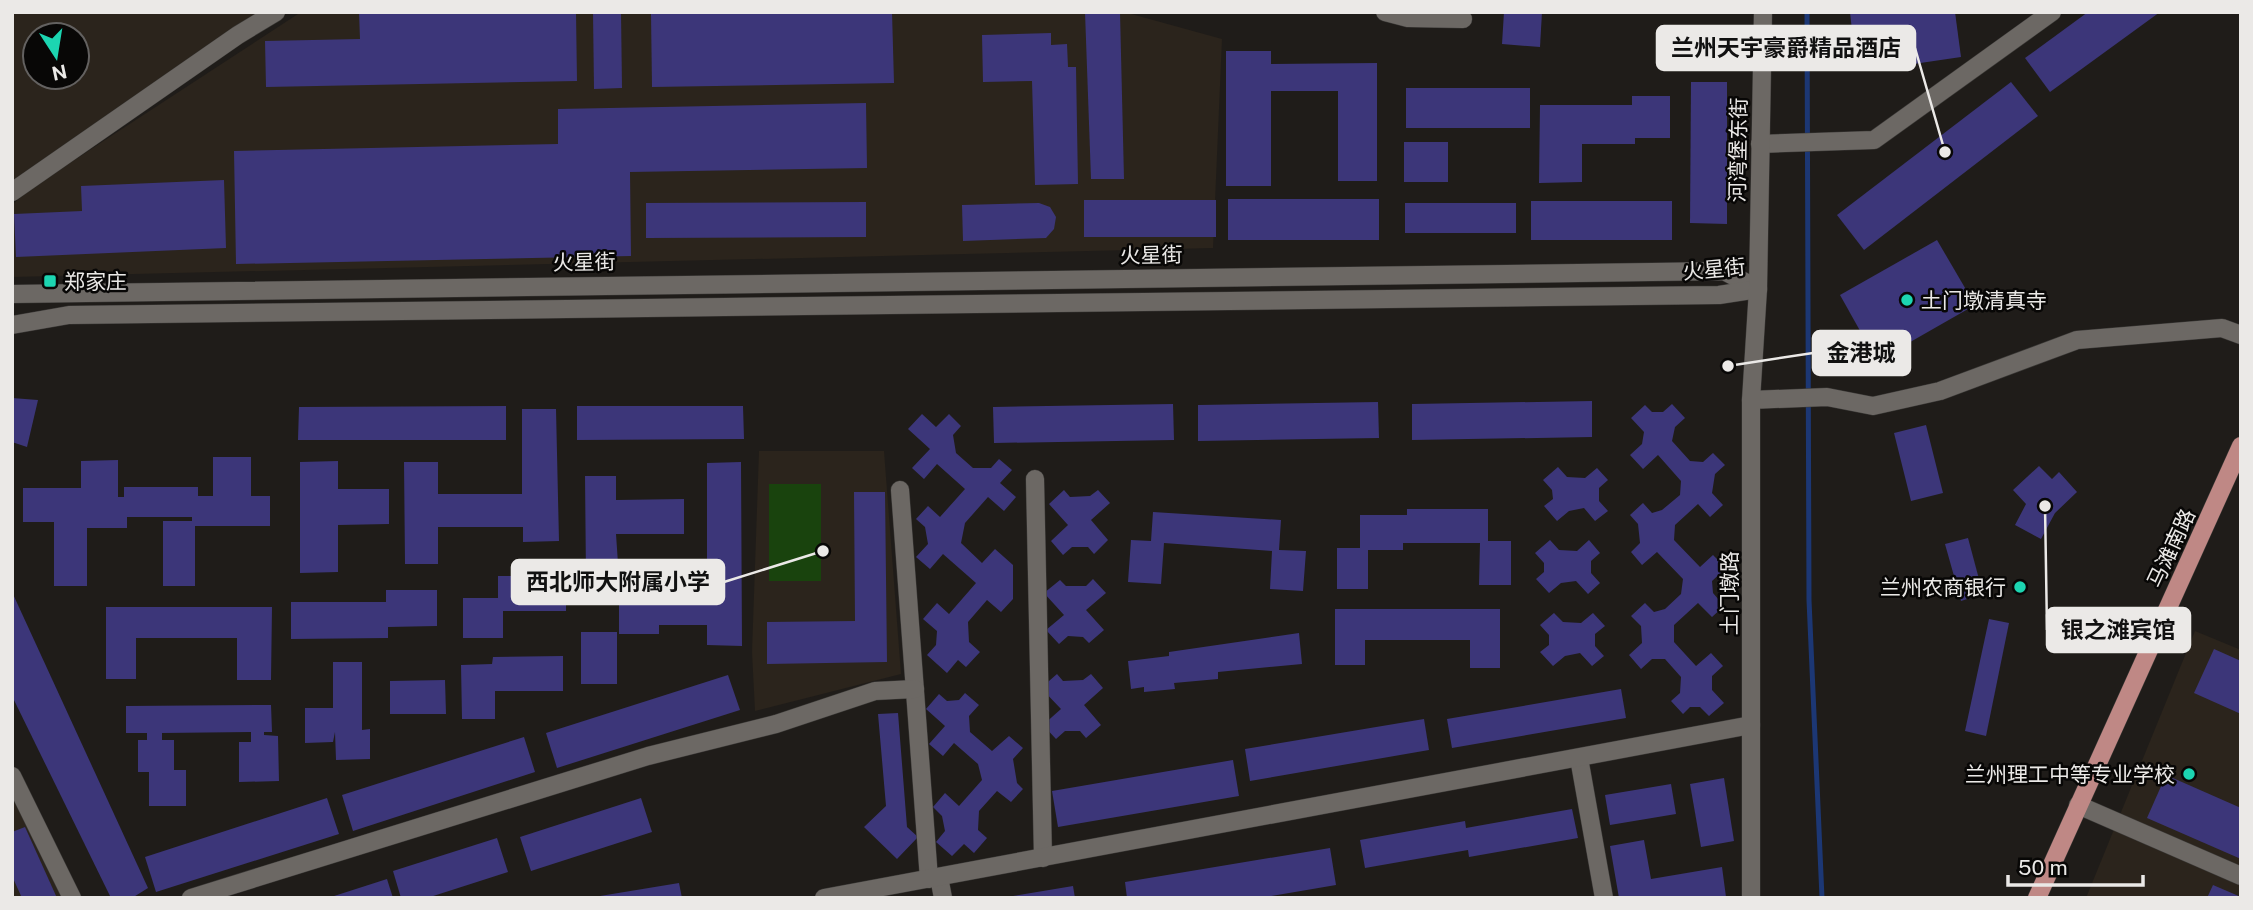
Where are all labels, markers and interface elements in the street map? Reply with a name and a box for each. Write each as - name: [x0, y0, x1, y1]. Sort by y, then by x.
- north arrow: [21, 21, 91, 91]
- callout: 兰州天宇豪爵精品酒店: [1657, 26, 1915, 70]
- text: 兰州天宇豪爵精品酒店: [1671, 34, 1901, 61]
- text: N: [50, 60, 69, 85]
- street label: 河湾堡东街: [1725, 97, 1751, 203]
- street label: 火星街: [1119, 242, 1183, 268]
- street label: 火星街: [552, 249, 616, 275]
- street label: 火星街: [1682, 254, 1746, 284]
- place label: 郑家庄: [64, 269, 127, 294]
- marker: 郑家庄: [42, 273, 58, 289]
- place label: 土门墩清真寺: [1921, 288, 2047, 313]
- marker: 土门墩清真寺: [1899, 292, 1915, 308]
- callout: 金港城: [1813, 331, 1910, 375]
- text: 金港城: [1827, 339, 1896, 366]
- street label: 马滩南路: [2142, 505, 2200, 591]
- street label: 土门墩路: [1717, 551, 1742, 635]
- callout: 西北师大附属小学: [512, 560, 724, 604]
- text: 西北师大附属小学: [526, 568, 710, 595]
- place label: 兰州农商银行: [1880, 575, 2006, 600]
- marker: 兰州农商银行: [2012, 579, 2028, 595]
- callout: 银之滩宾馆: [2047, 608, 2190, 652]
- text: 银之滩宾馆: [2061, 616, 2176, 643]
- place label: 兰州理工中等专业学校: [1965, 762, 2175, 787]
- marker: 兰州理工中等专业学校: [2181, 766, 2197, 782]
- scale bar: [2008, 844, 2143, 888]
- text: 50 m: [2018, 855, 2068, 880]

